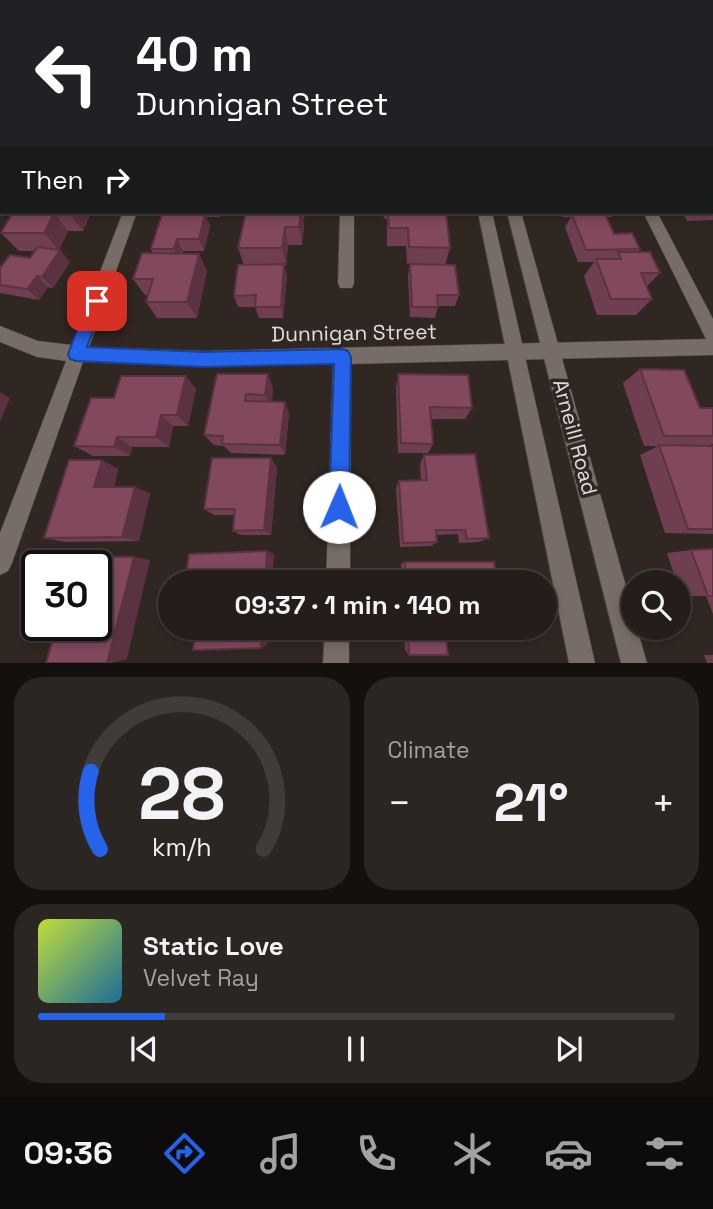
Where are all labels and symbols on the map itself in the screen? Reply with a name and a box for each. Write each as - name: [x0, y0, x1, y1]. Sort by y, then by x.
- pin: [67, 271, 127, 331]
- street label: Dunnigan Street: [271, 318, 437, 347]
- street label: Arneill Road: [547, 376, 604, 498]
- position arrow: [302, 470, 376, 544]
- speed limit sign: 30: [21, 550, 112, 641]

